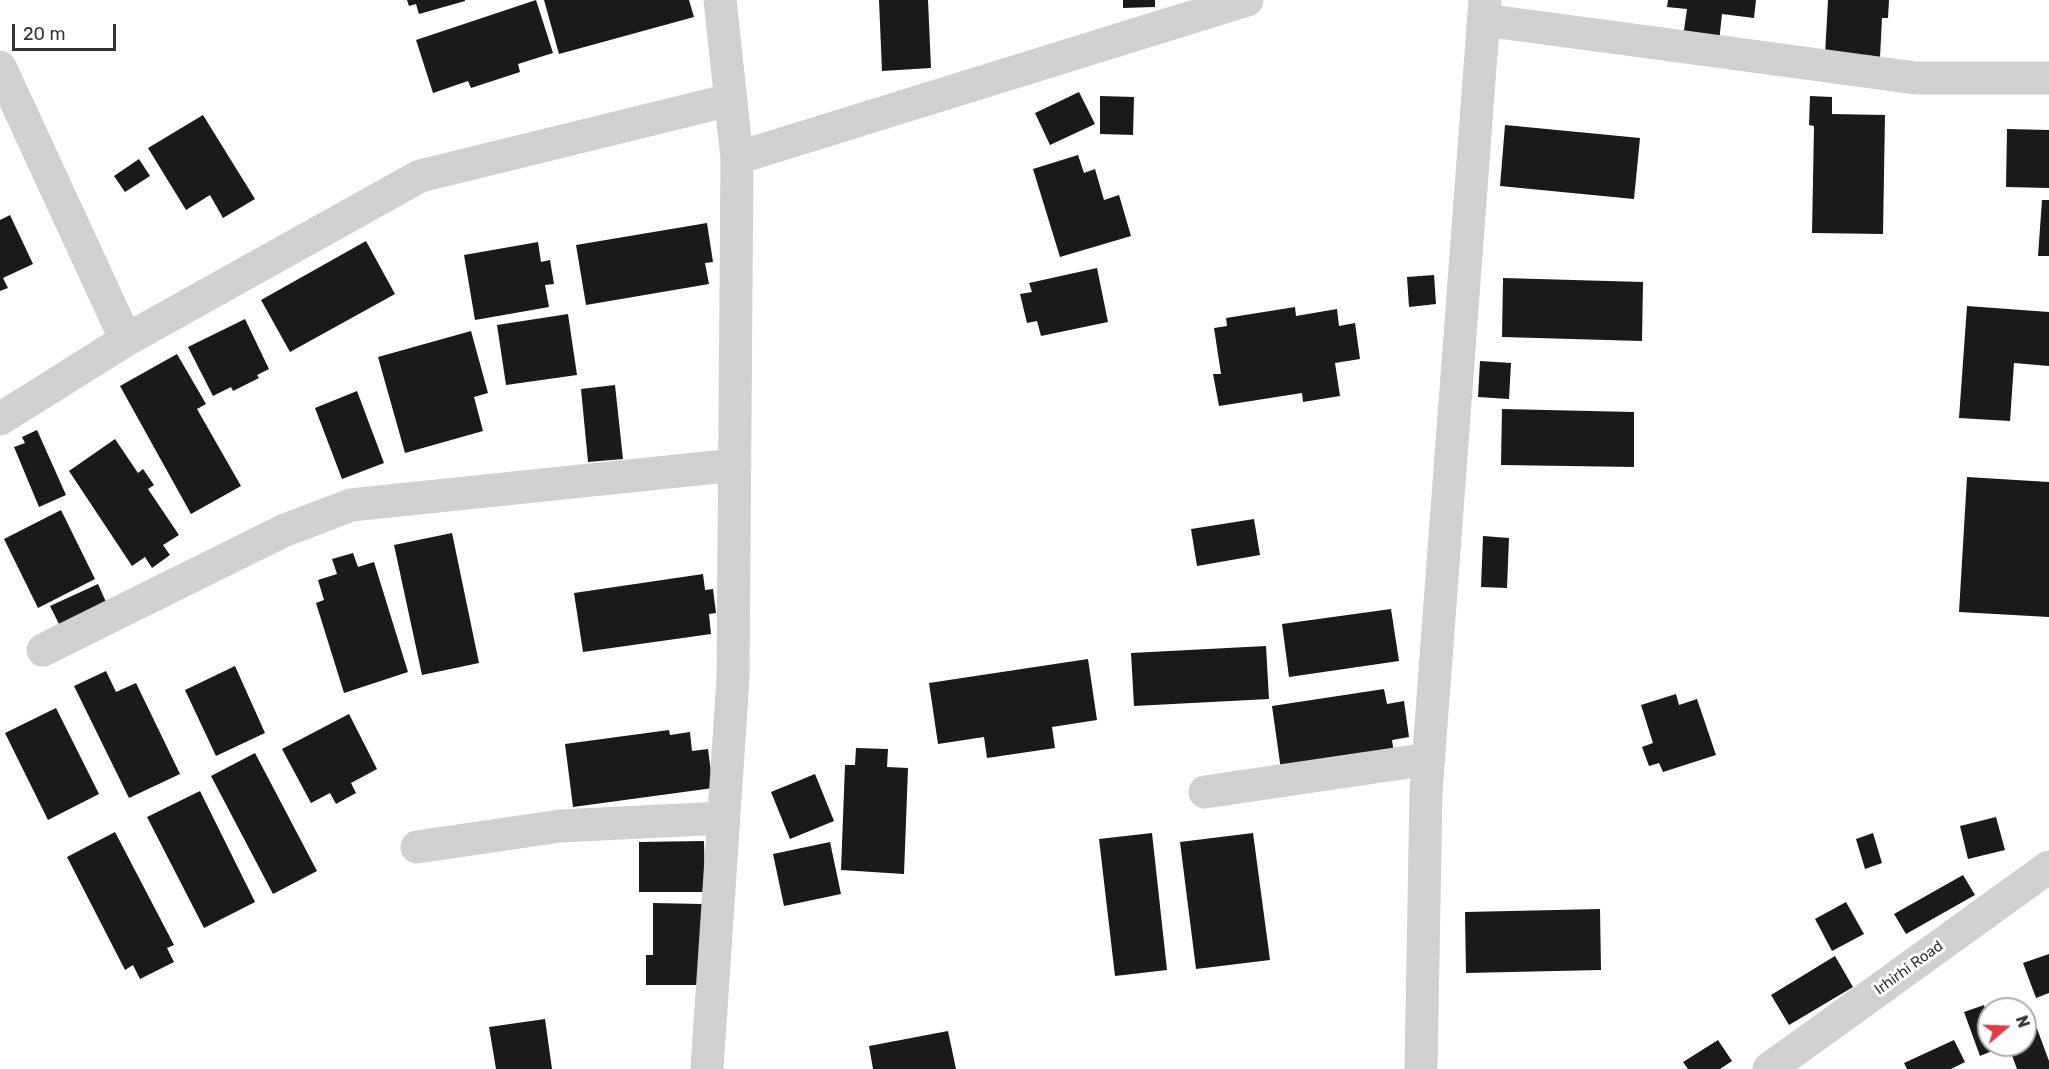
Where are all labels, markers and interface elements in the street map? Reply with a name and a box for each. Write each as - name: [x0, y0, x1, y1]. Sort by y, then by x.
- scale bar: [15, 12, 118, 50]
- text: 20 m: [23, 23, 65, 45]
- street label: Irhirhi Road: [1871, 937, 1947, 999]
- north arrow: [1977, 997, 2037, 1057]
- text: N: [2012, 1013, 2033, 1030]

